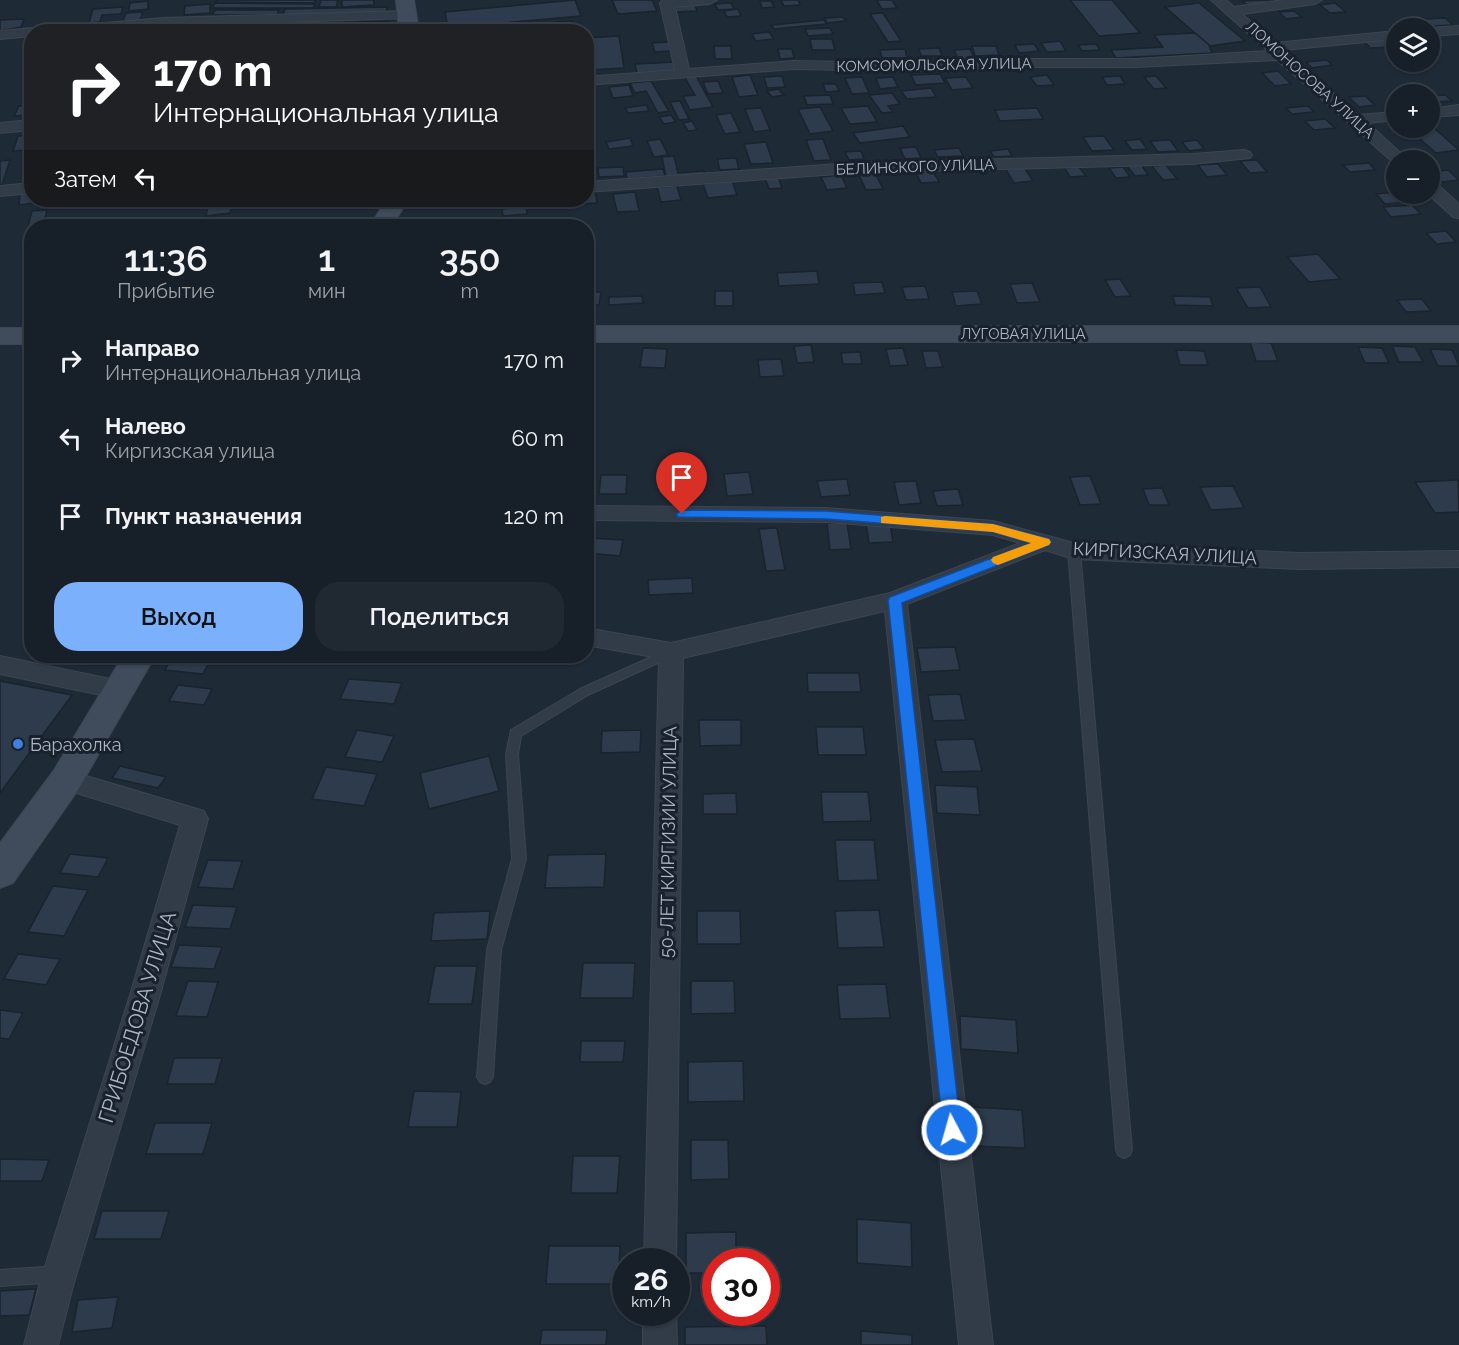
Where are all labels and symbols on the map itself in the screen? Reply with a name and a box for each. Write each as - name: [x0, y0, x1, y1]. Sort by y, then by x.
- street label: ЛОМОНОСОВА УЛИЦА: [1242, 18, 1378, 142]
- street label: КОМСОМОЛЬСКАЯ УЛИЦА: [836, 54, 1032, 76]
- street label: БЕЛИНСКОГО УЛИЦА: [836, 155, 994, 179]
- street label: ЛУГОВАЯ УЛИЦА: [960, 325, 1086, 343]
- pin: [656, 452, 707, 514]
- street label: КИРГИЗСКАЯ УЛИЦА: [1072, 538, 1258, 568]
- street label: 50-ЛЕТ КИРГИЗИИ УЛИЦА: [655, 726, 681, 958]
- place label: Барахолка: [30, 734, 122, 755]
- marker: Барахолка: [11, 737, 25, 751]
- street label: ГРИБОЕДОВА УЛИЦА: [93, 908, 181, 1126]
- position arrow: [920, 1098, 984, 1162]
- speed limit sign: 30: [702, 1248, 780, 1326]

